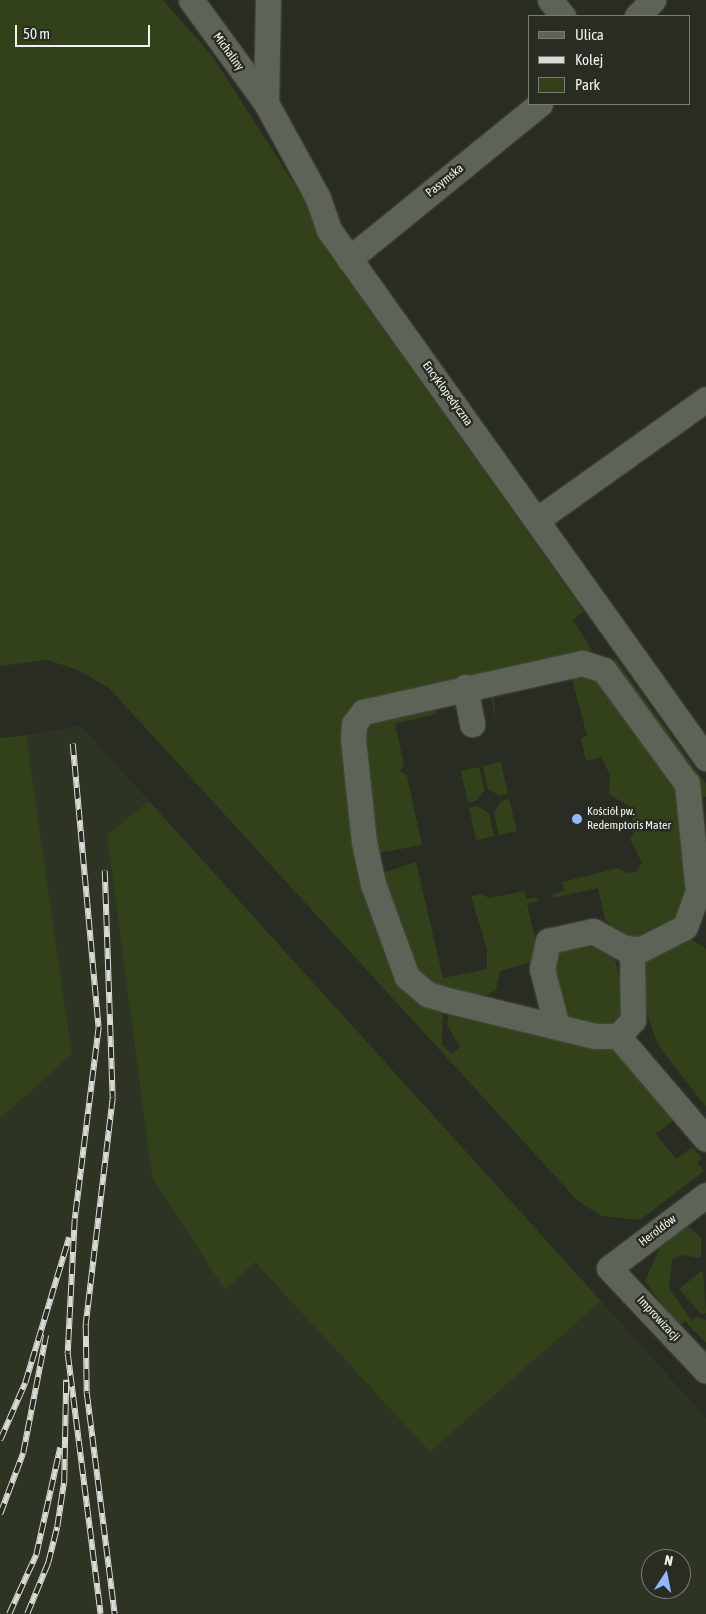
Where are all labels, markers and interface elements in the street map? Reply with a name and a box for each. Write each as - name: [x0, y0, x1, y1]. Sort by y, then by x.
- scale bar: [18, 15, 152, 47]
- legend: [528, 15, 691, 105]
- text: 50 m: [23, 25, 50, 42]
- text: Ulica: [575, 26, 604, 43]
- street label: Michaliny: [209, 30, 247, 74]
- text: Kolej: [575, 51, 603, 68]
- text: Park: [575, 76, 600, 93]
- street label: Pasymska: [423, 162, 467, 200]
- street label: Encyklopedyczna: [419, 359, 475, 429]
- place label: Kościół pw. Redemptoris Mater: [587, 805, 671, 833]
- marker: Kościół pw. Redemptoris Mater: [571, 813, 583, 825]
- street label: Heroldów: [636, 1212, 680, 1250]
- street label: Improwizacji: [634, 1294, 682, 1344]
- north arrow: [641, 1549, 691, 1599]
- text: N: [663, 1552, 674, 1569]

